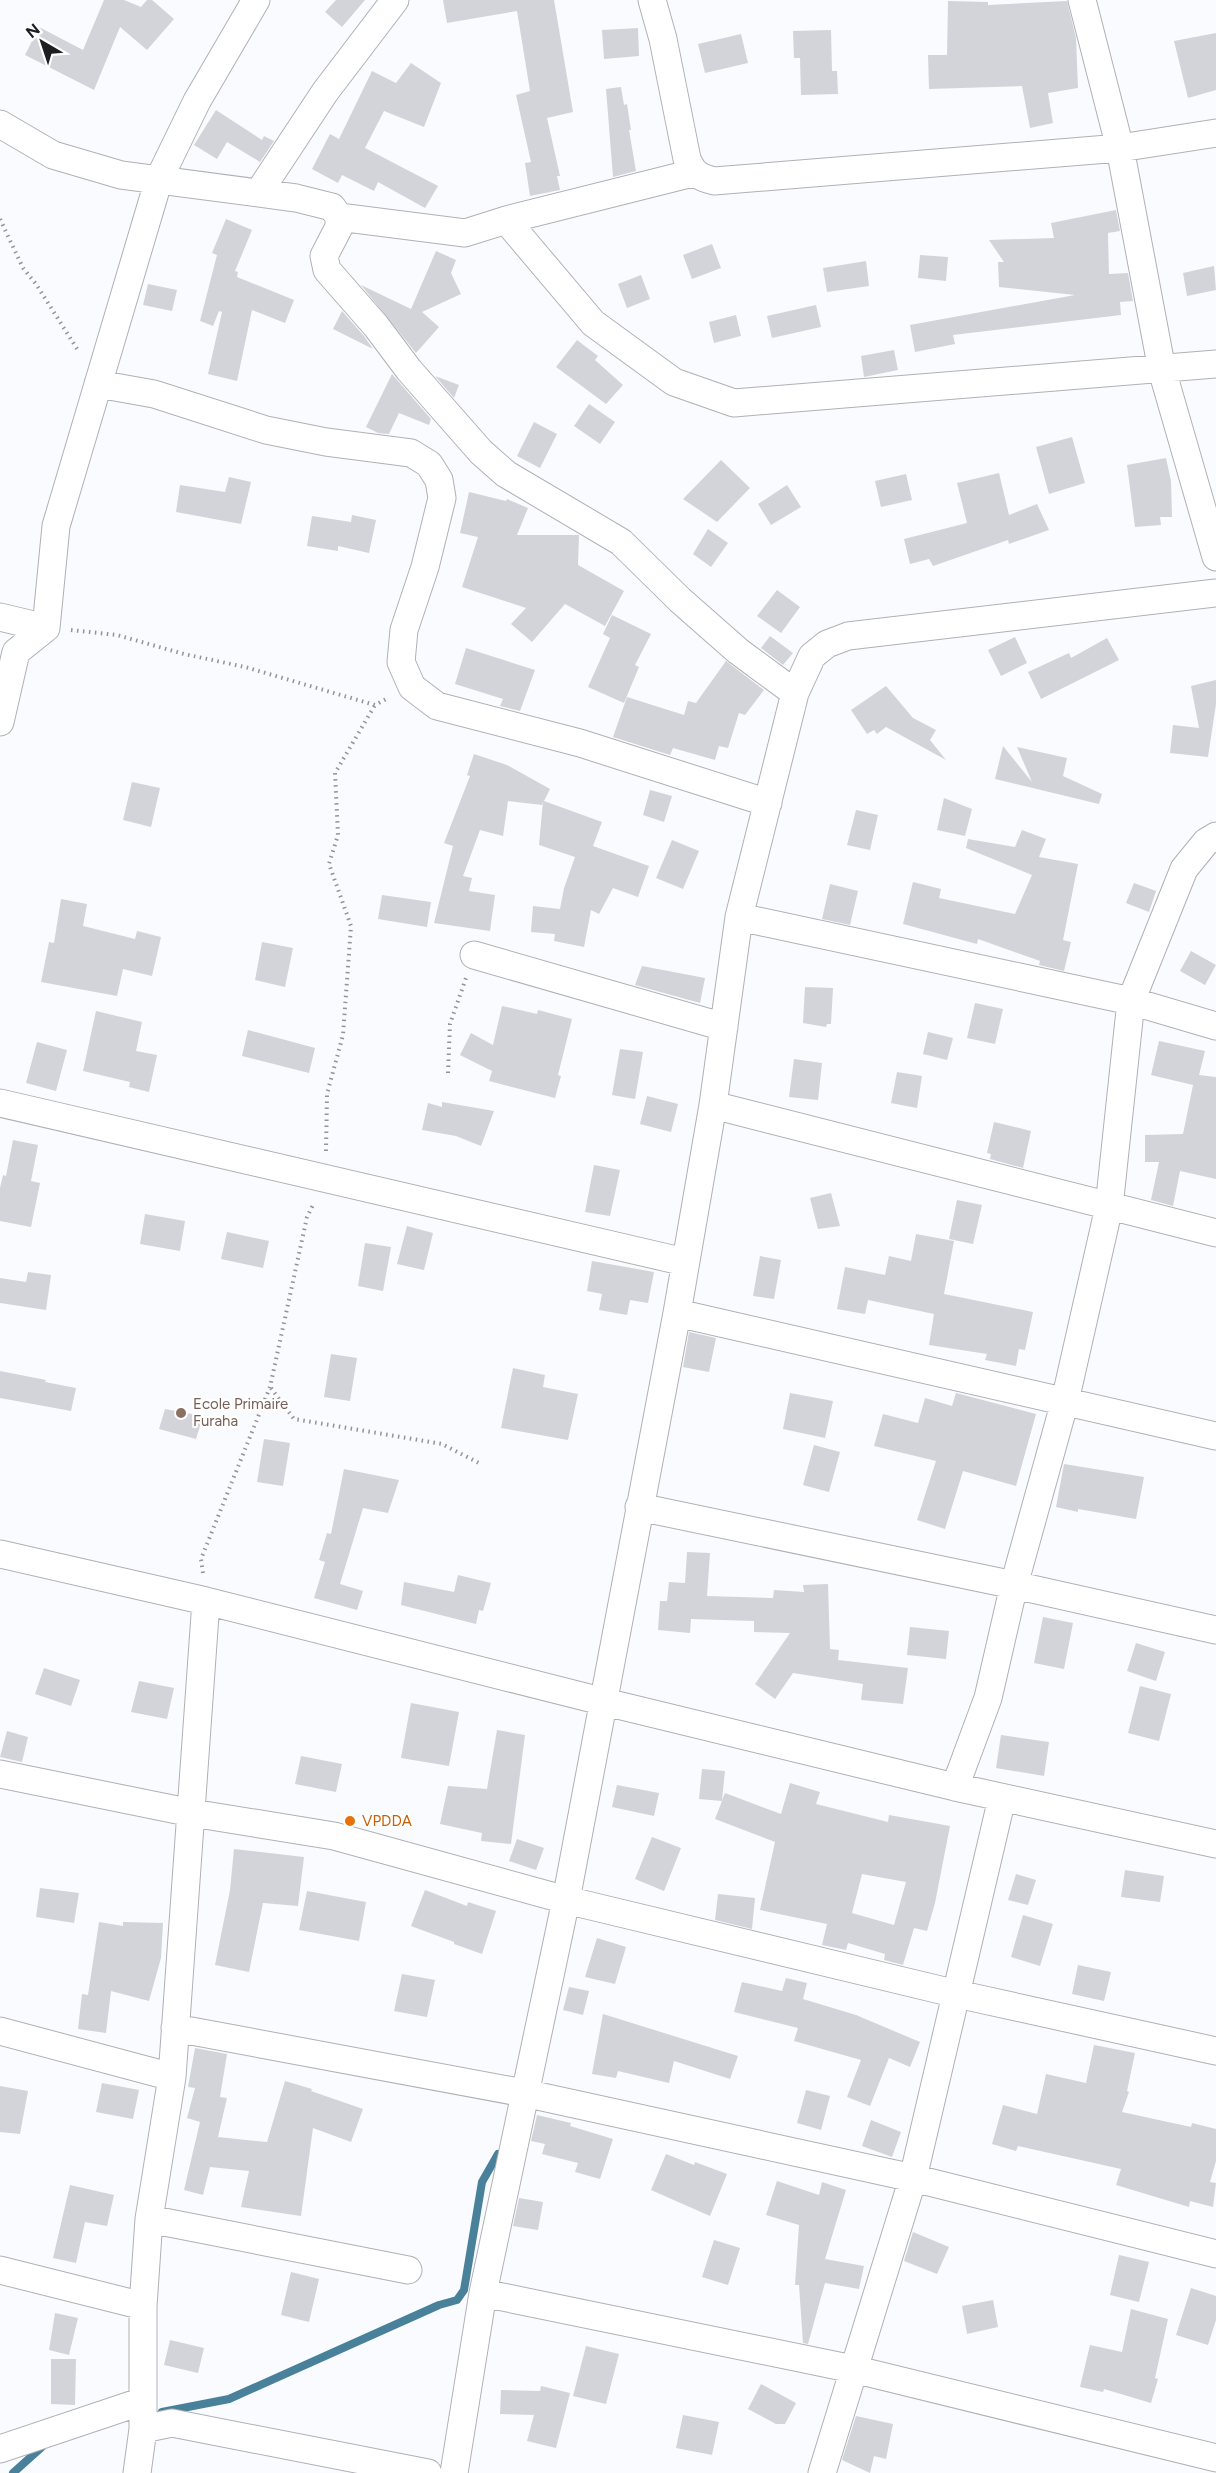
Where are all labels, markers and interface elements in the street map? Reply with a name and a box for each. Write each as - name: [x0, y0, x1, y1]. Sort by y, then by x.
- north arrow: [12, 12, 72, 72]
- text: N: [22, 19, 44, 42]
- place label: Ecole Primaire Furaha: [193, 1395, 288, 1430]
- marker: Ecole Primaire Furaha: [174, 1406, 188, 1420]
- place label: VPDDA: [362, 1812, 412, 1830]
- marker: VPDDA: [343, 1814, 357, 1828]

